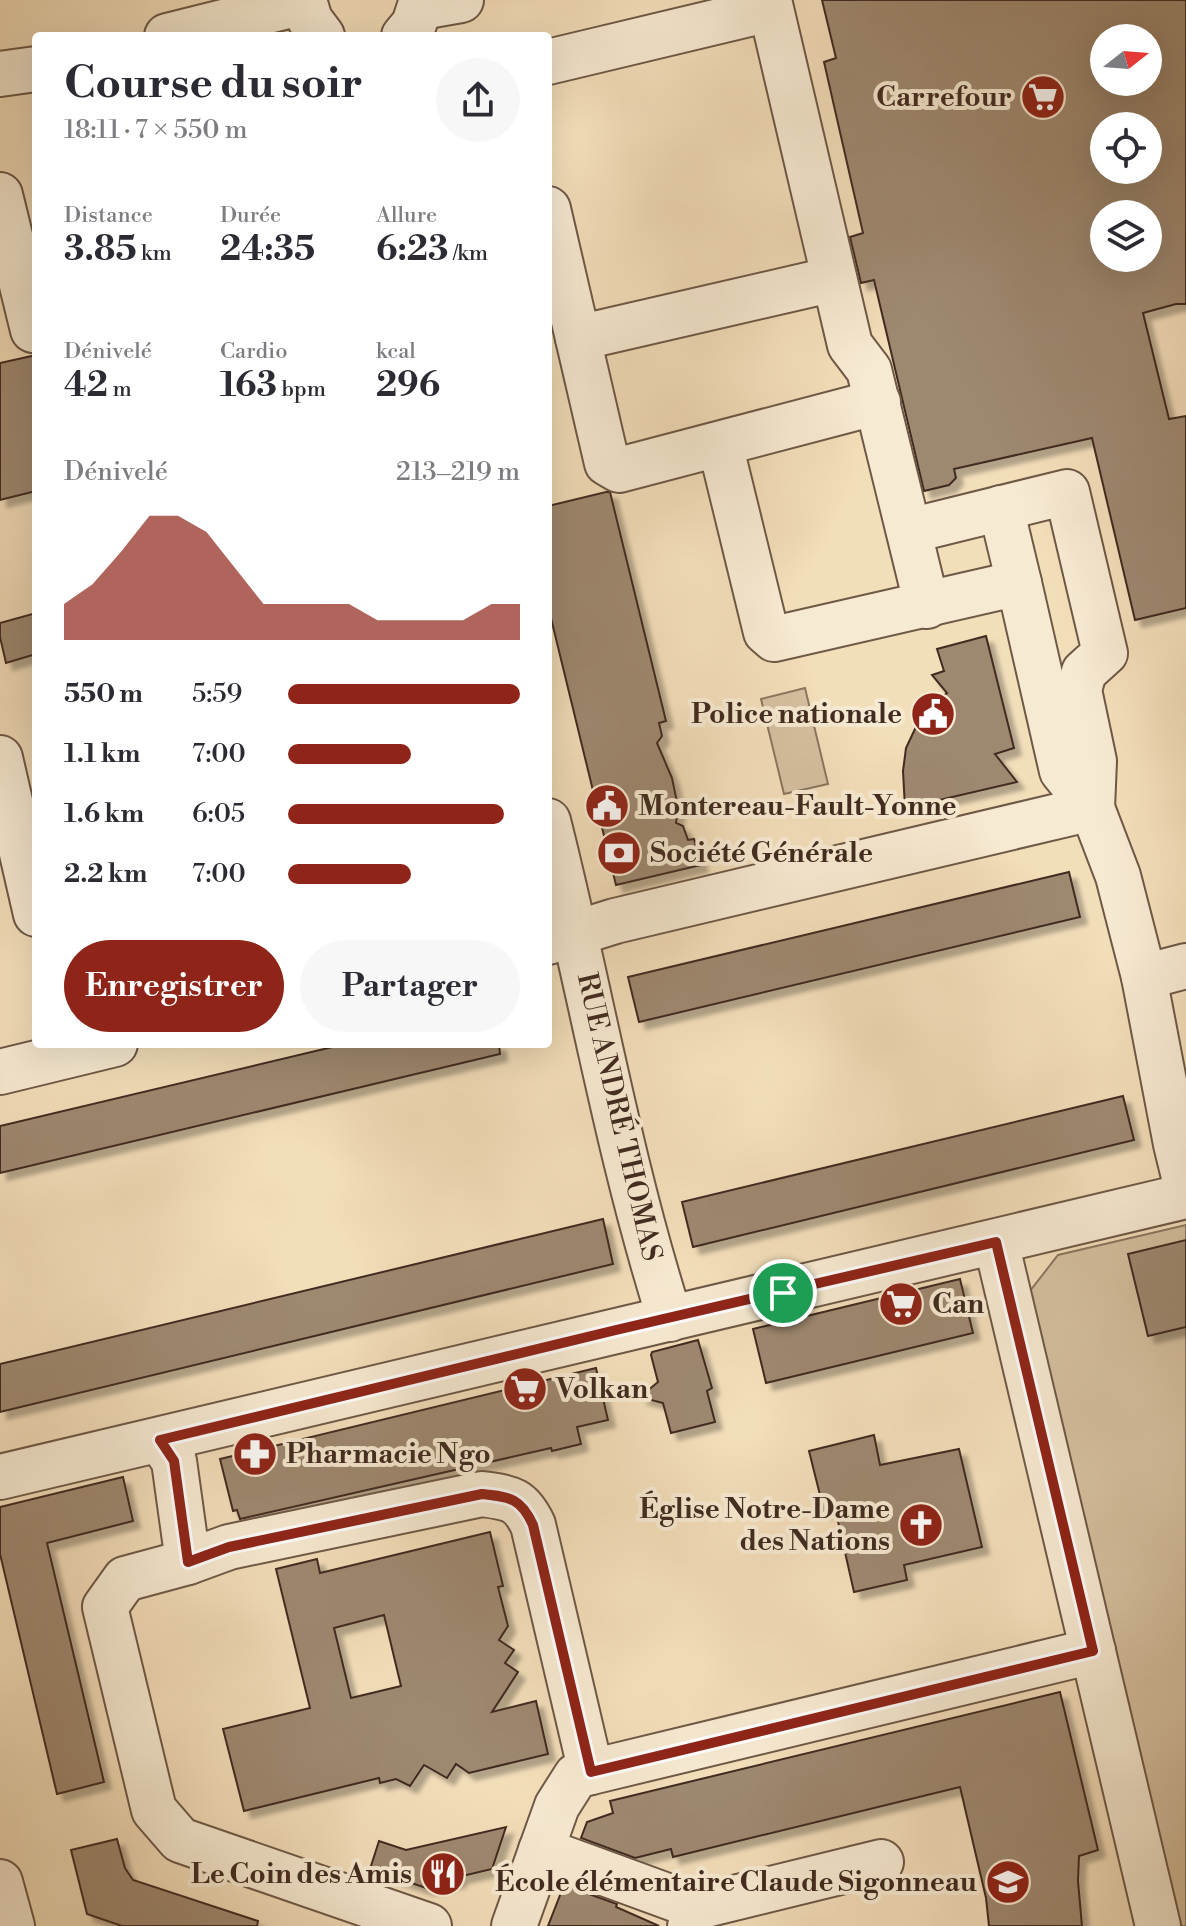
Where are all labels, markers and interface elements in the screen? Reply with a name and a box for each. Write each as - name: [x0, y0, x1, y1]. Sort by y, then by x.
- north arrow: [1090, 24, 1162, 96]
- map controls: [1090, 24, 1162, 272]
- text: Course du soir: [64, 56, 363, 111]
- button: share: [436, 58, 520, 142]
- supermarket icon: Carrefour: [1019, 73, 1067, 121]
- place label: Carrefour: [876, 80, 1012, 115]
- button: locate: [1090, 112, 1162, 184]
- text: 18:11 · 7 × 550 m: [64, 114, 248, 146]
- button: layers: [1090, 200, 1162, 272]
- text: Distance: [64, 202, 153, 229]
- text: Durée: [220, 202, 281, 229]
- text: Allure: [376, 202, 437, 229]
- text: 3.85: [64, 229, 137, 271]
- text: 24:35: [220, 229, 315, 271]
- text: 6:23: [376, 229, 448, 271]
- text: km: [137, 240, 172, 267]
- text: /km: [448, 240, 488, 267]
- text: Dénivelé: [64, 338, 152, 365]
- text: Cardio: [220, 338, 288, 365]
- text: kcal: [376, 338, 416, 365]
- text: 42: [64, 365, 108, 407]
- text: 163: [220, 365, 277, 407]
- text: 296: [376, 365, 440, 407]
- text: m: [108, 376, 132, 403]
- text: bpm: [277, 376, 326, 403]
- text: Dénivelé: [64, 456, 168, 488]
- text: 213–219 m: [396, 456, 520, 488]
- text: 550 m: [64, 678, 143, 710]
- text: 5:59: [192, 678, 242, 710]
- public building icon: Police nationale: [909, 690, 957, 738]
- place label: Police nationale: [691, 697, 902, 732]
- text: 1.1 km: [64, 738, 140, 770]
- text: 7:00: [192, 738, 246, 770]
- public building icon: Montereau-Fault-Yonne: [583, 782, 631, 830]
- place label: Montereau-Fault-Yonne: [638, 789, 957, 824]
- text: 1.6 km: [64, 798, 144, 830]
- text: 6:05: [192, 798, 245, 830]
- bank icon: Société Générale: [595, 829, 643, 877]
- place label: Société Générale: [650, 836, 873, 871]
- text: 2.2 km: [64, 858, 148, 890]
- text: 7:00: [192, 858, 246, 890]
- button: Enregistrer: [64, 940, 284, 1032]
- button: Partager: [300, 940, 520, 1032]
- street label: RUE ANDRÉ THOMAS: [569, 969, 671, 1265]
- pin: [749, 1259, 817, 1327]
- icon: arrive: [761, 1271, 805, 1315]
- supermarket icon: Can: [877, 1280, 925, 1328]
- place label: Can: [932, 1287, 984, 1322]
- supermarket icon: Volkan: [501, 1365, 549, 1413]
- place label: Volkan: [555, 1372, 648, 1407]
- pharmacy icon: Pharmacie Ngo: [231, 1430, 279, 1478]
- place label: Pharmacie Ngo: [286, 1437, 491, 1472]
- place label: Église Notre-Dame des Nations: [639, 1490, 890, 1559]
- church icon: Église Notre-Dame des Nations: [897, 1501, 945, 1549]
- restaurant icon: Le Coin des Amis: [419, 1850, 467, 1898]
- place label: Le Coin des Amis: [191, 1857, 412, 1892]
- school or university icon: École élémentaire Claude Sigonneau: [984, 1858, 1032, 1906]
- place label: École élémentaire Claude Sigonneau: [495, 1863, 977, 1900]

